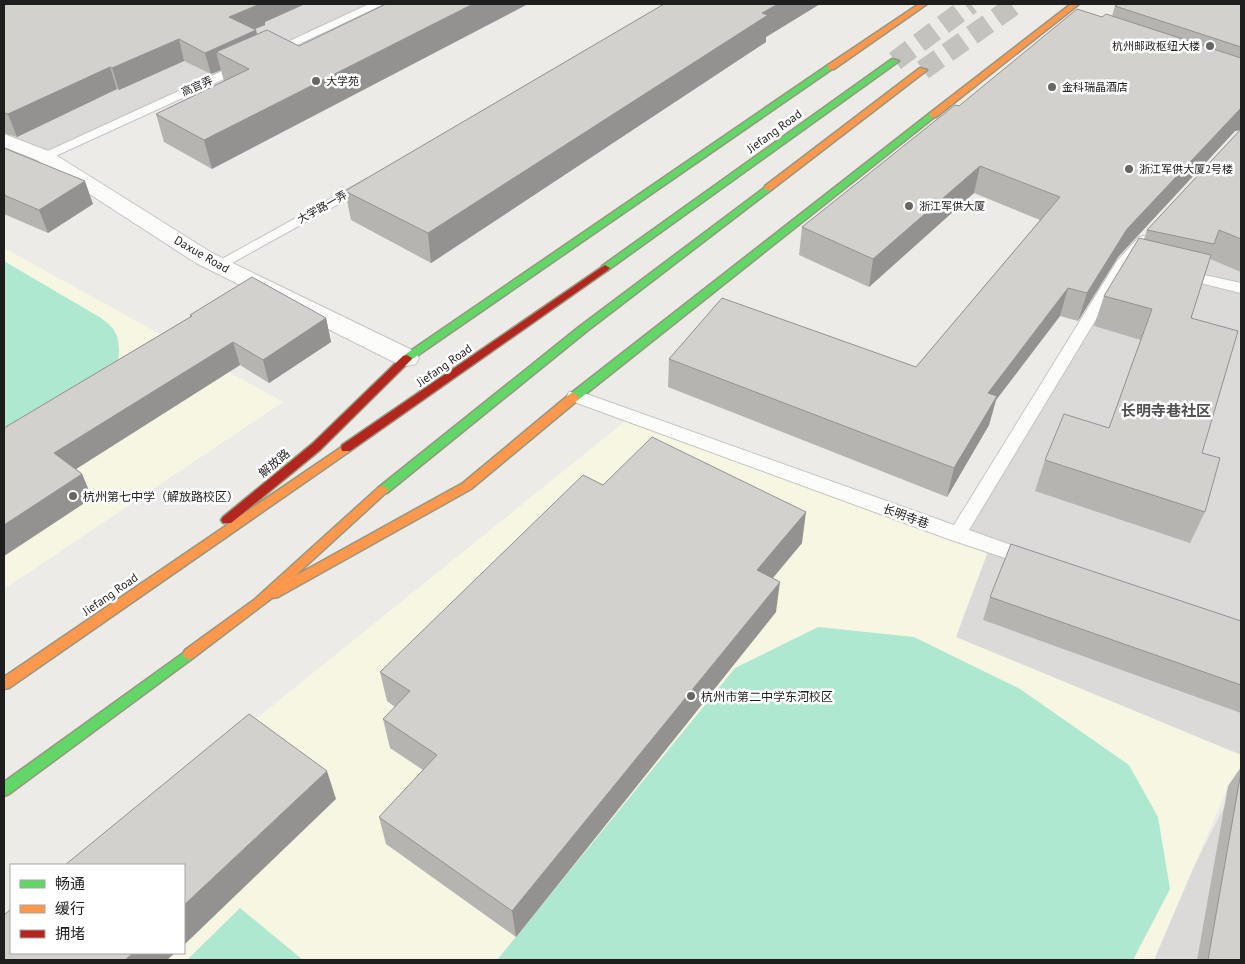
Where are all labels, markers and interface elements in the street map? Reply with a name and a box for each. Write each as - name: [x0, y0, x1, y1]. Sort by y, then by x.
- place label: 杭州邮政枢纽大楼: [1112, 39, 1200, 53]
- marker: 杭州邮政枢纽大楼: [1204, 40, 1216, 52]
- street label: 高官弄: [179, 73, 215, 99]
- place label: 大学苑: [326, 74, 359, 88]
- marker: 大学苑: [310, 75, 322, 87]
- place label: 金科瑞晶酒店: [1062, 80, 1128, 94]
- marker: 金科瑞晶酒店: [1046, 81, 1058, 93]
- street label: Jiefang Road: [743, 106, 804, 157]
- place label: 浙江军供大厦2号楼: [1139, 162, 1233, 176]
- marker: 浙江军供大厦2号楼: [1123, 163, 1135, 175]
- street label: 大学路一弄: [295, 188, 349, 226]
- place label: 浙江军供大厦: [919, 199, 985, 213]
- marker: 浙江军供大厦: [903, 200, 915, 212]
- street label: Daxue Road: [172, 232, 232, 276]
- street label: Jiefang Road: [413, 340, 475, 390]
- district label: 长明寺巷社区: [1121, 401, 1211, 420]
- street label: 解放路: [255, 446, 293, 480]
- place label: 杭州第七中学（解放路校区）: [83, 489, 239, 504]
- marker: 杭州第七中学（解放路校区）: [67, 490, 79, 502]
- street label: 长明寺巷: [881, 501, 931, 531]
- street label: Jiefang Road: [79, 569, 141, 619]
- place label: 杭州市第二中学东河校区: [701, 689, 833, 704]
- marker: 杭州市第二中学东河校区: [685, 690, 697, 702]
- legend: [10, 864, 185, 954]
- text: 畅通: [55, 874, 85, 893]
- text: 缓行: [55, 899, 85, 918]
- text: 拥堵: [55, 924, 85, 943]

